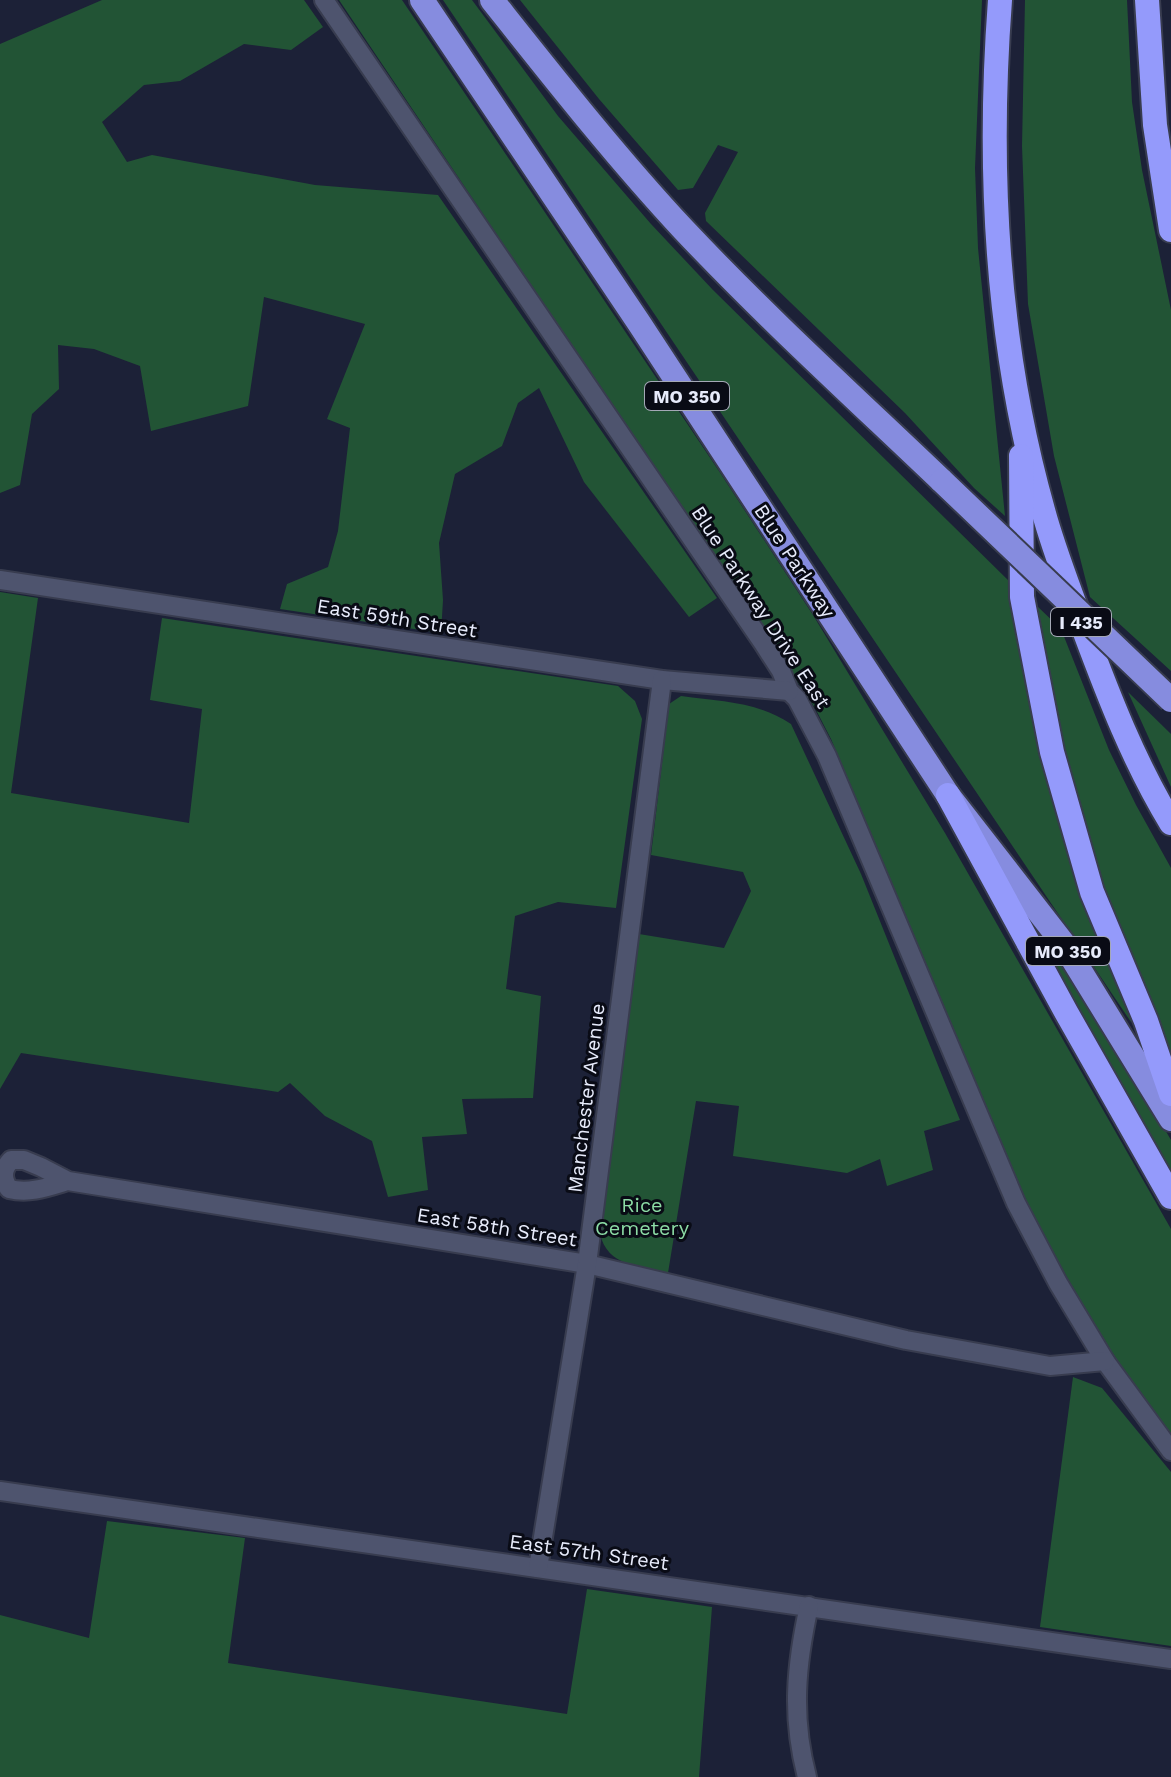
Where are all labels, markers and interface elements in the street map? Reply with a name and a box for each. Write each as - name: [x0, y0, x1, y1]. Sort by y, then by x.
- road number: MO 350: [645, 382, 729, 410]
- street label: Blue Parkway: [749, 500, 841, 623]
- street label: Blue Parkway Drive East: [687, 501, 836, 713]
- street label: East 59th Street: [315, 594, 479, 643]
- road number: I 435: [1051, 608, 1111, 636]
- road number: MO 350: [1026, 937, 1110, 965]
- street label: Manchester Avenue: [562, 1002, 610, 1194]
- park label: Rice Cemetery: [595, 1193, 690, 1240]
- street label: East 58th Street: [415, 1203, 579, 1252]
- street label: East 57th Street: [508, 1529, 671, 1575]

